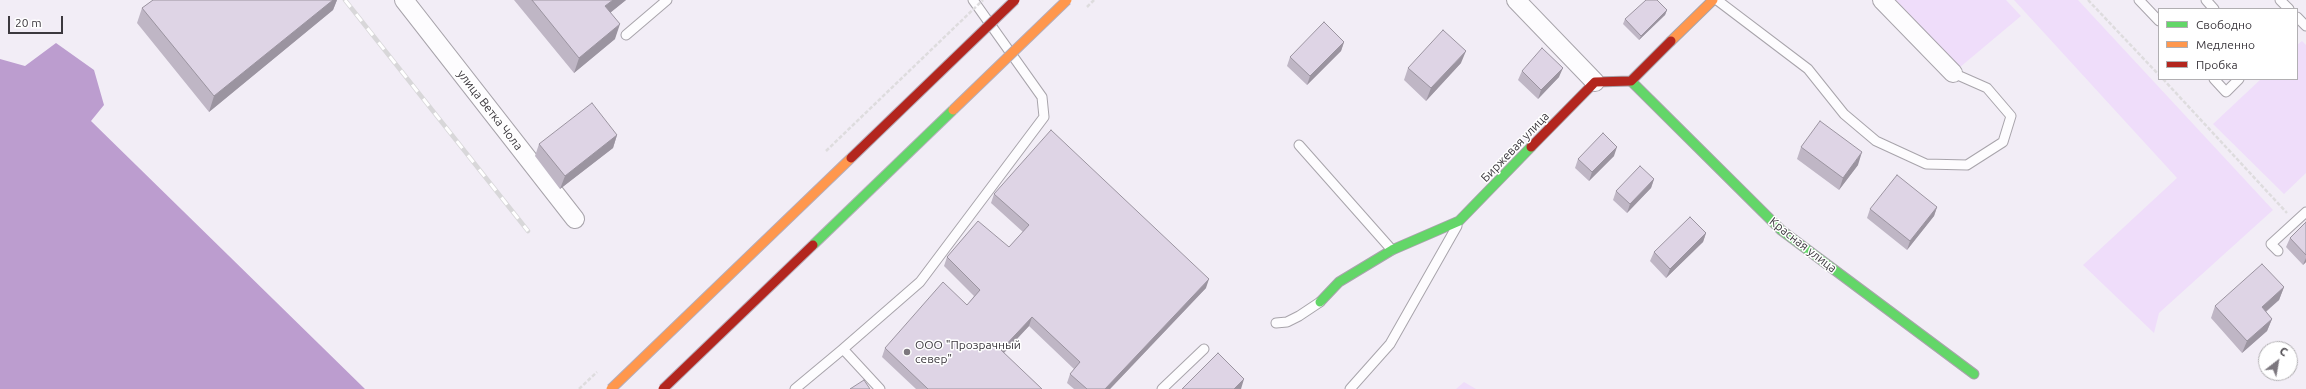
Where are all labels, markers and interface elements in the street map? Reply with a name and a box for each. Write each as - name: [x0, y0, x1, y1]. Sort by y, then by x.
- scale bar: [10, 8, 65, 34]
- legend: [2158, 8, 2298, 80]
- text: 20 m: [15, 16, 42, 29]
- text: Свободно: [2196, 18, 2252, 31]
- text: Медленно: [2196, 38, 2255, 51]
- text: Пробка: [2196, 58, 2238, 71]
- street label: улица Ветка Чола: [454, 67, 526, 153]
- street label: Биржевая улица: [1478, 109, 1552, 185]
- street label: Красная улица: [1767, 214, 1839, 276]
- place label: ООО "Прозрачный север": [915, 338, 1021, 366]
- north arrow: [2258, 341, 2298, 381]
- text: С: [2278, 345, 2290, 359]
- marker: ООО "Прозрачный север": [902, 347, 912, 357]

